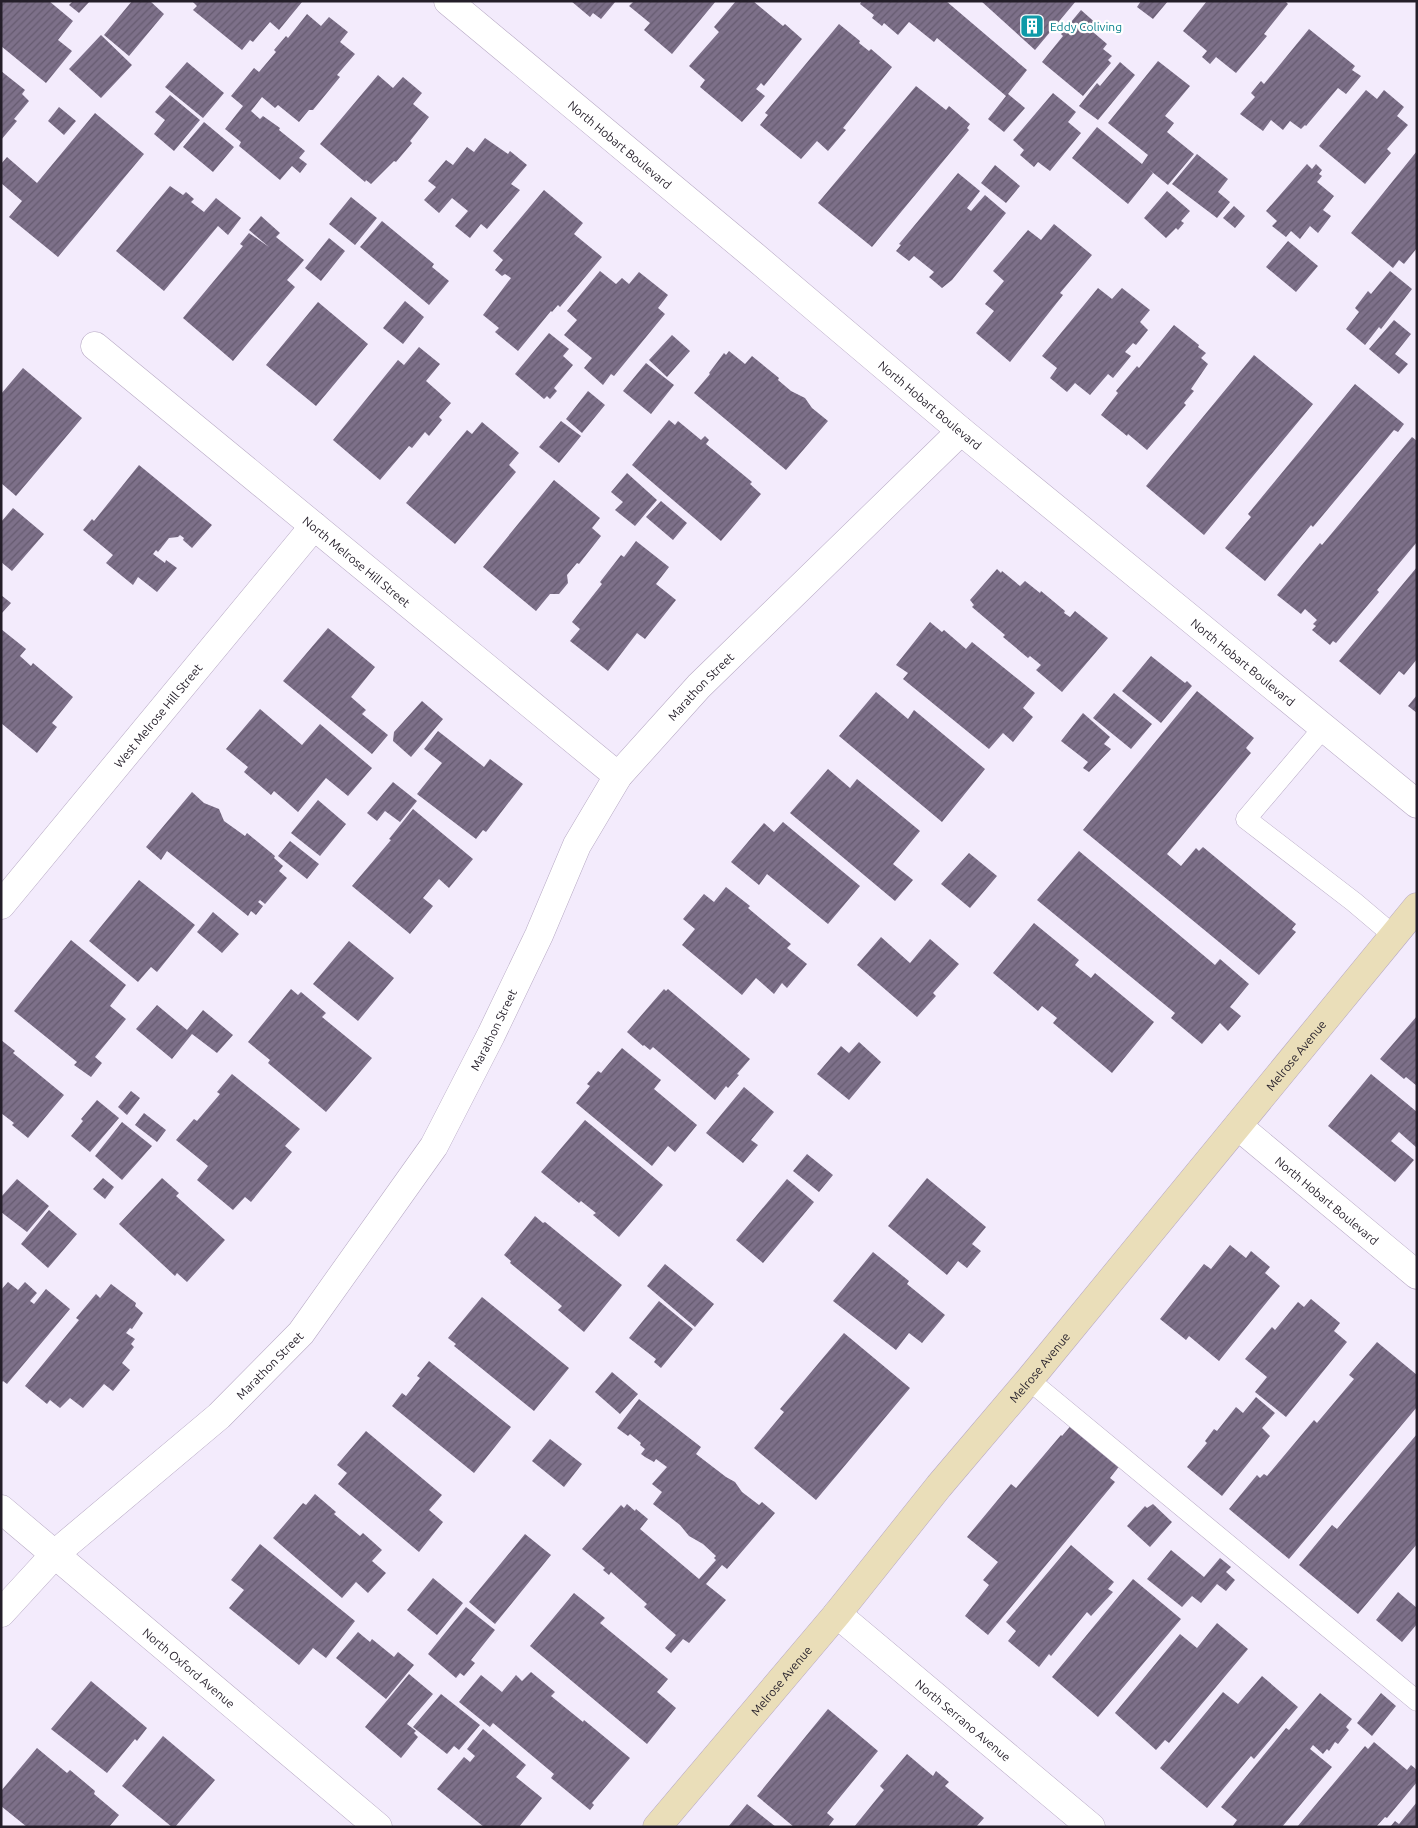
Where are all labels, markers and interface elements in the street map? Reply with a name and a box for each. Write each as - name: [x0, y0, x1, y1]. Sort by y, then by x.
- building icon: Eddy Coliving: [1019, 13, 1045, 39]
- place label: Eddy Coliving: [1050, 20, 1122, 33]
- street label: North Hobart Boulevard: [566, 98, 674, 191]
- street label: North Hobart Boulevard: [876, 358, 984, 452]
- street label: North Melrose Hill Street: [301, 513, 413, 609]
- street label: North Hobart Boulevard: [1189, 616, 1298, 708]
- street label: Marathon Street: [665, 650, 736, 723]
- street label: West Melrose Hill Street: [111, 661, 204, 770]
- street label: Marathon Street: [467, 987, 519, 1072]
- street label: Melrose Avenue: [1263, 1017, 1328, 1093]
- street label: North Hobart Boulevard: [1273, 1154, 1381, 1247]
- street label: Marathon Street: [233, 1329, 306, 1401]
- street label: Melrose Avenue: [1007, 1330, 1072, 1405]
- street label: North Oxford Avenue: [140, 1625, 238, 1710]
- street label: Melrose Avenue: [748, 1643, 814, 1718]
- street label: North Serrano Avenue: [913, 1677, 1014, 1763]

